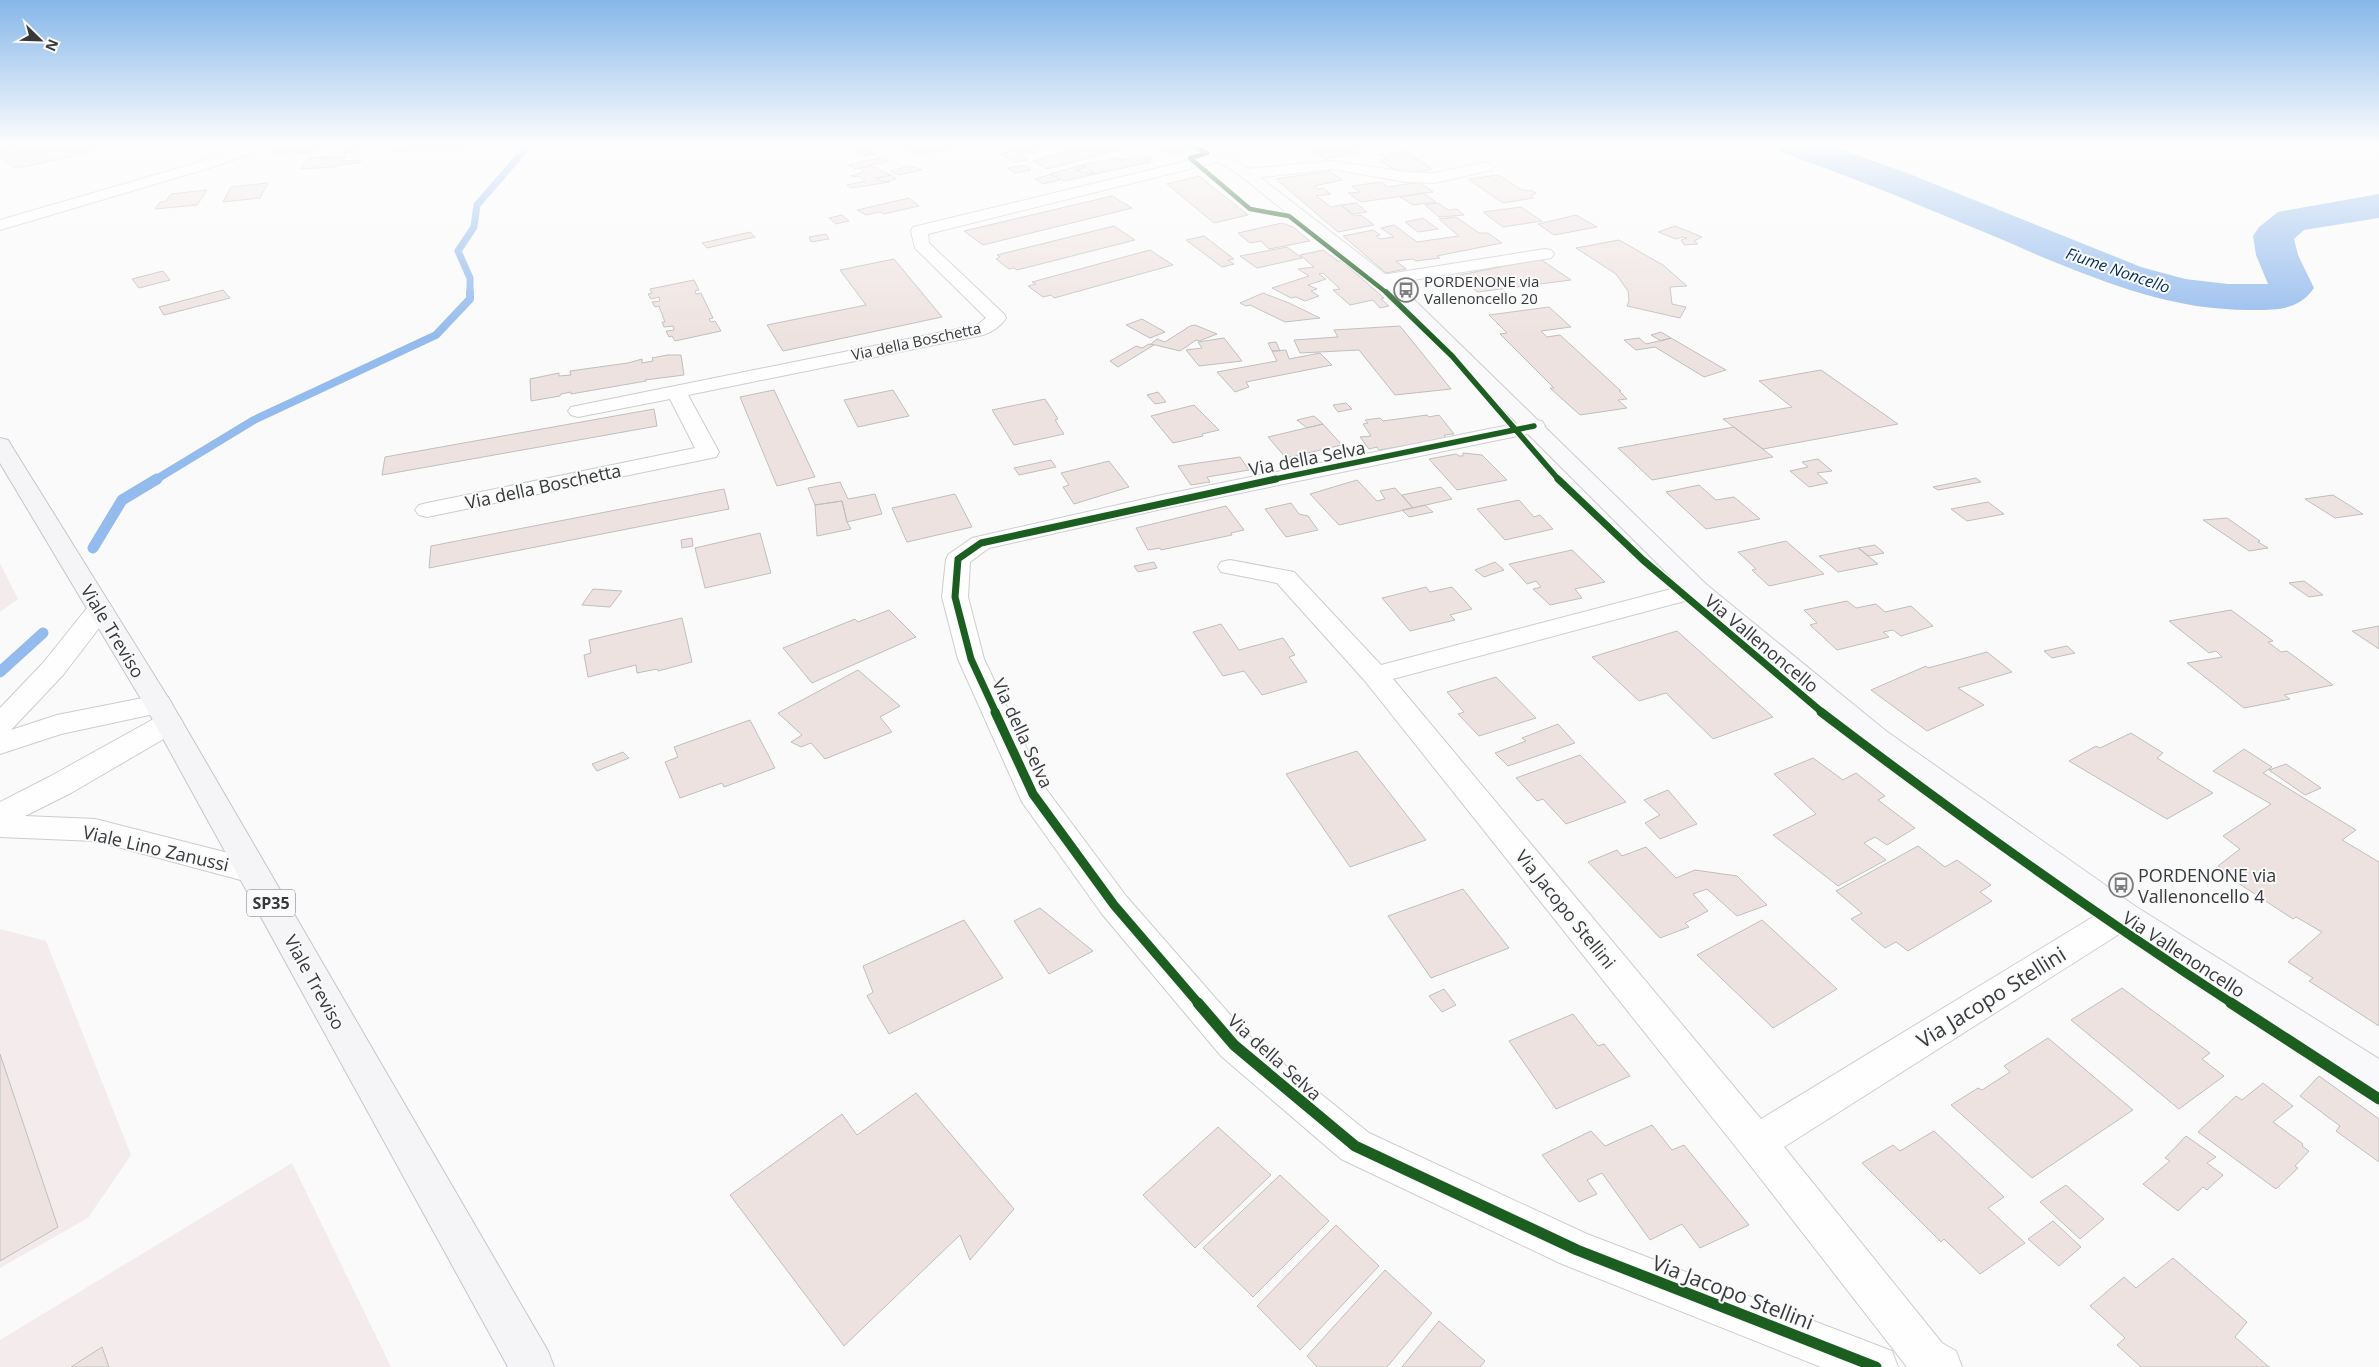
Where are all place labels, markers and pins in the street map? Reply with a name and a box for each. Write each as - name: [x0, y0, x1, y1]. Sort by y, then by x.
- place label: PORDENONE via Vallenoncello 20: [1424, 271, 1539, 308]
- bus stop icon: PORDENONE via Vallenoncello 20: [1393, 277, 1419, 303]
- place label: PORDENONE via Vallenoncello 4: [2138, 863, 2276, 908]
- bus stop icon: PORDENONE via Vallenoncello 4: [2108, 872, 2134, 898]

